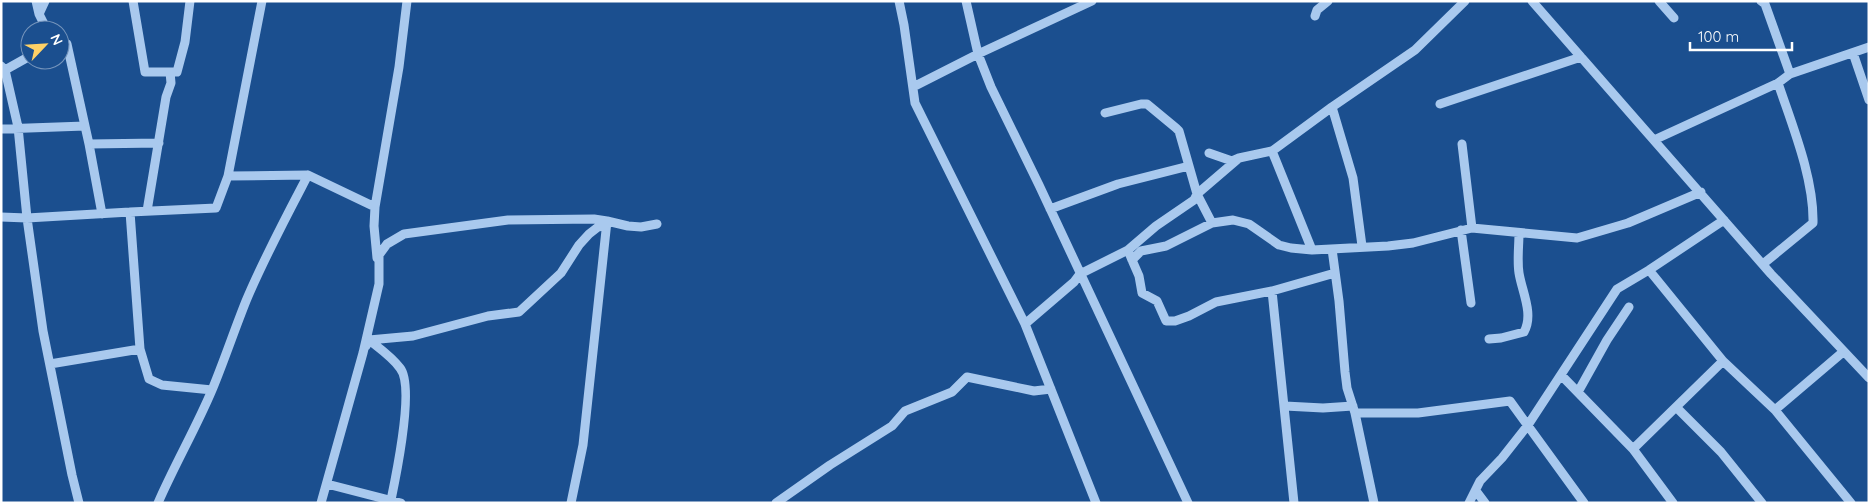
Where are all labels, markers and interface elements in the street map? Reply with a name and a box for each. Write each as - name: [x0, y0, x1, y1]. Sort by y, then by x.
- north arrow: [20, 20, 70, 70]
- scale bar: [1690, 20, 1792, 52]
- text: 100 m: [1698, 27, 1739, 46]
- text: N: [46, 31, 67, 48]

